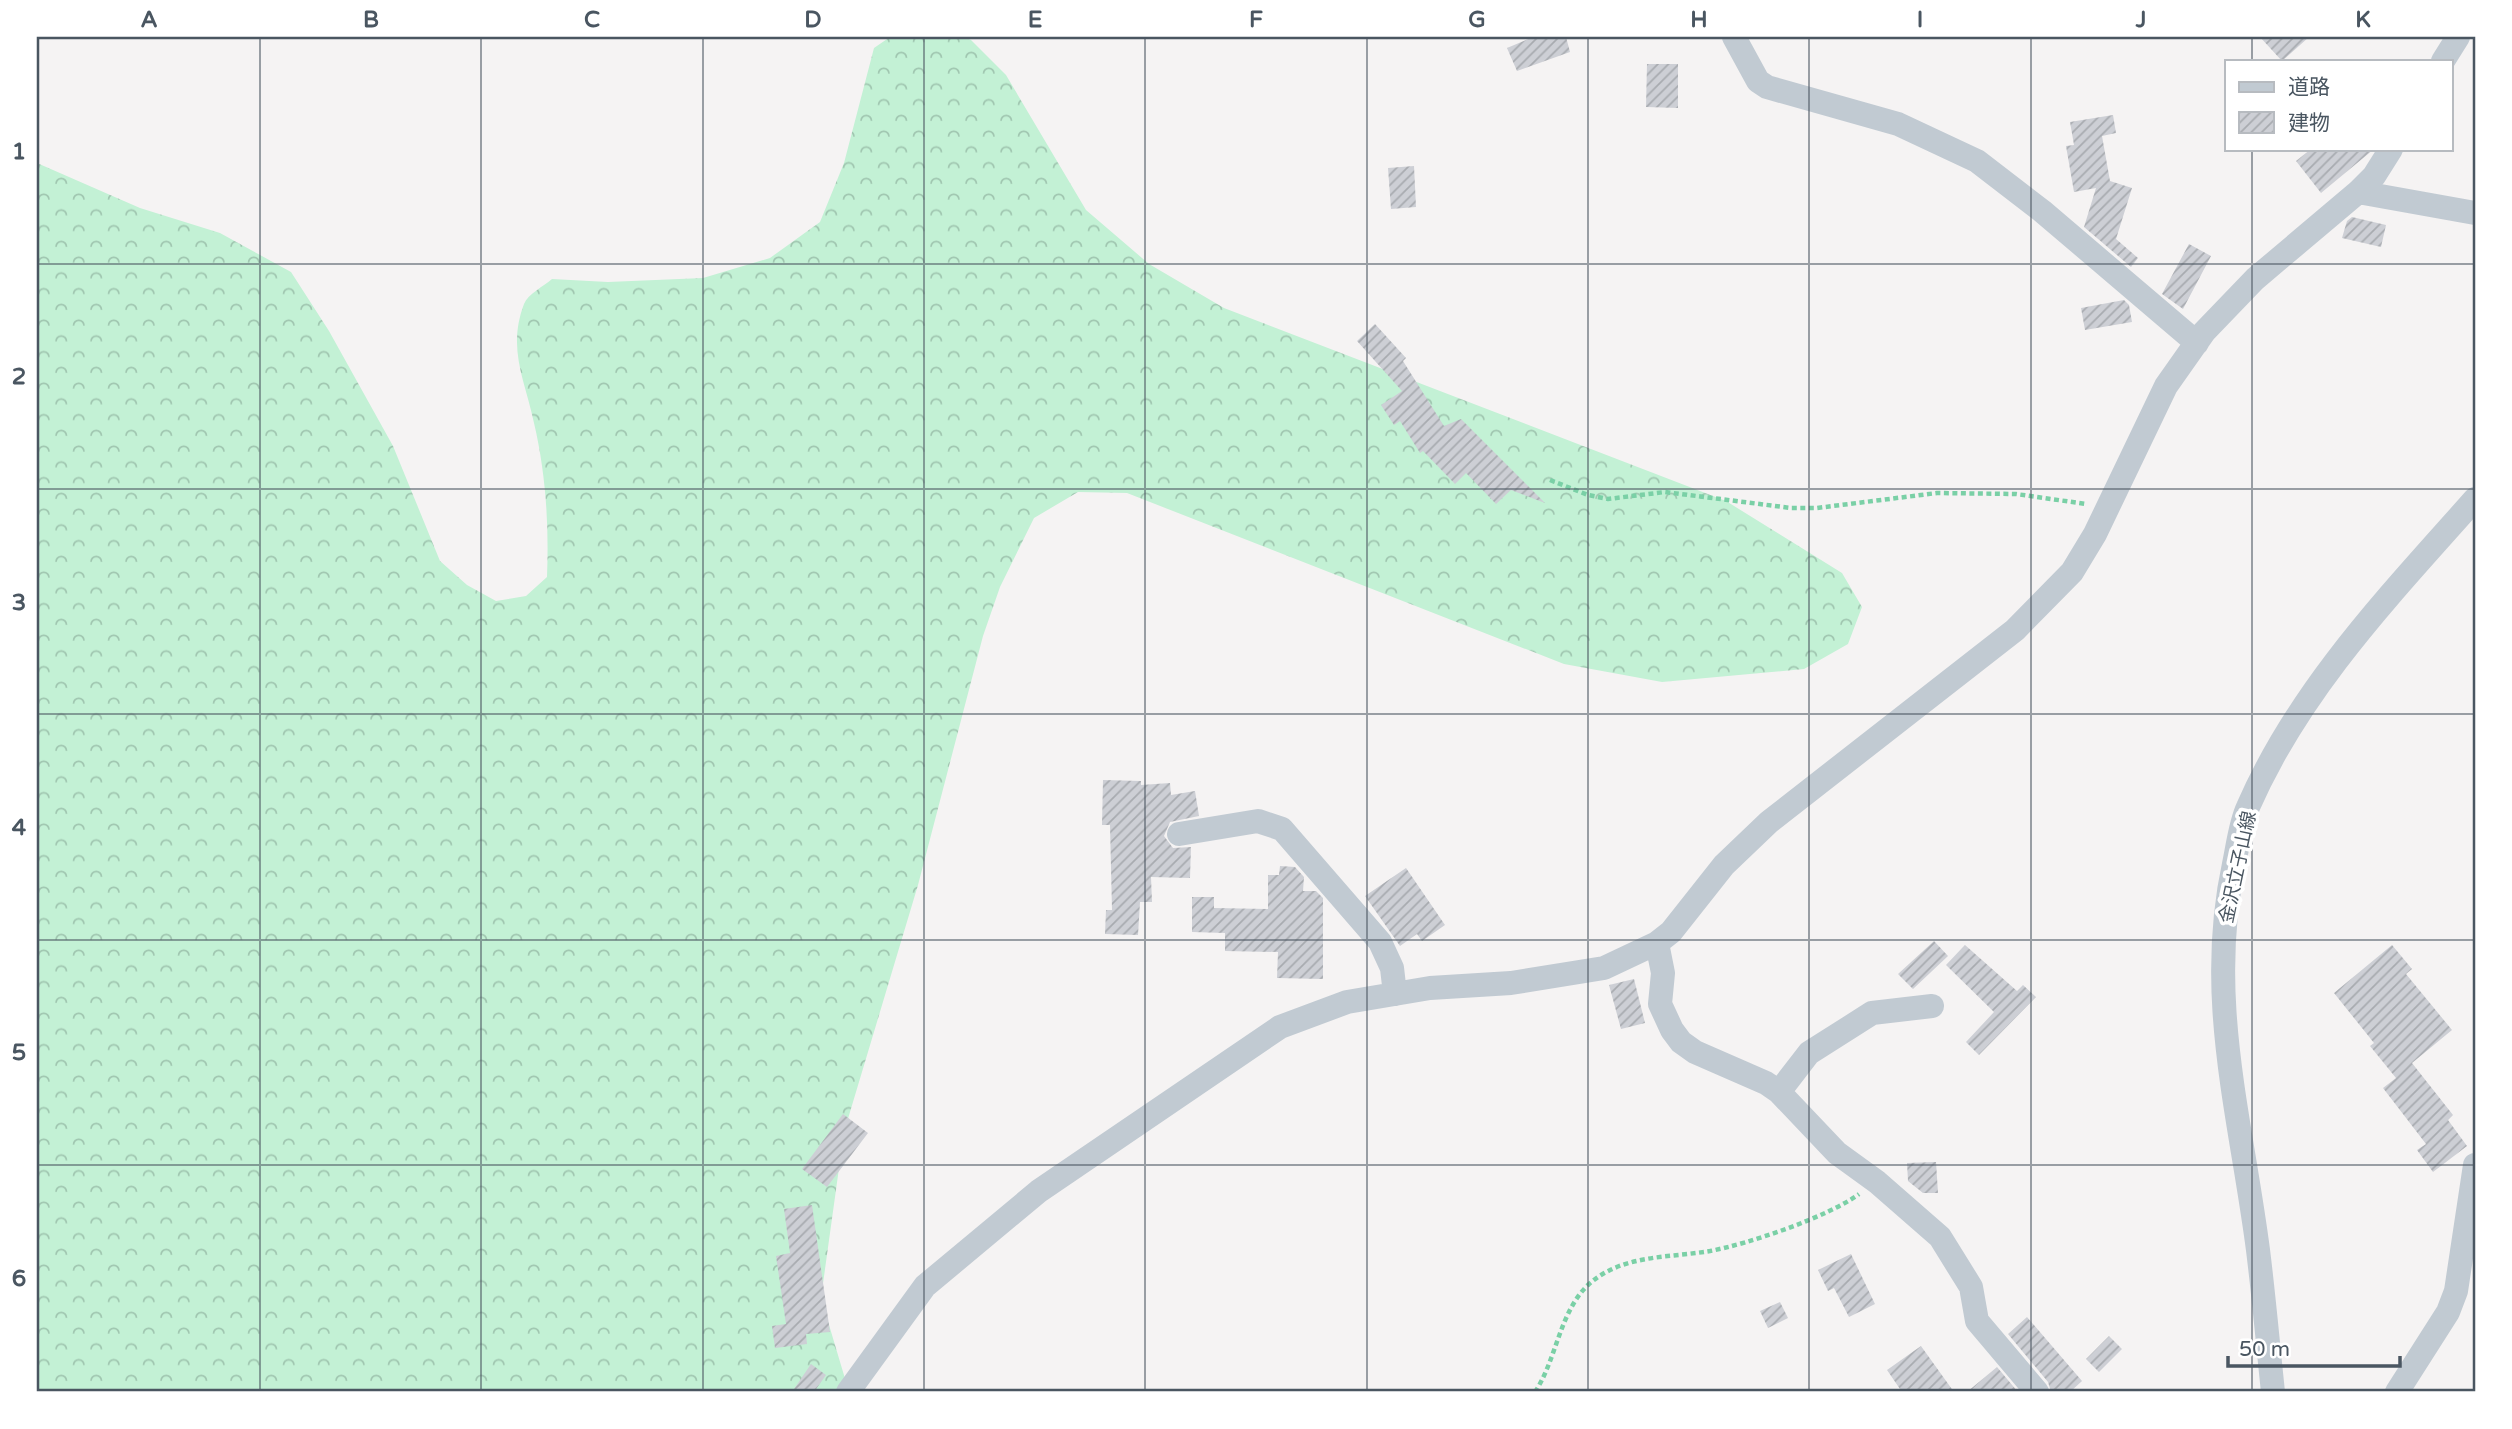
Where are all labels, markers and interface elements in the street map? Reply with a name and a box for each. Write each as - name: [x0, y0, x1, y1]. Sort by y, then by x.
- text: A: [140, 6, 158, 34]
- text: B: [363, 6, 379, 34]
- text: C: [584, 6, 600, 34]
- text: D: [804, 6, 822, 34]
- text: E: [1028, 6, 1042, 34]
- text: F: [1249, 6, 1263, 34]
- text: G: [1468, 6, 1486, 34]
- text: H: [1690, 6, 1708, 34]
- text: I: [1917, 6, 1923, 34]
- text: J: [2135, 6, 2146, 34]
- text: K: [2355, 6, 2371, 34]
- legend: [2225, 60, 2452, 150]
- text: 道路: [2288, 75, 2330, 100]
- text: 建物: [2288, 111, 2330, 136]
- text: 1: [12, 138, 26, 166]
- text: 2: [12, 363, 26, 391]
- text: 3: [12, 589, 26, 617]
- street label: 金沢立子山線: [2215, 809, 2261, 925]
- text: 4: [12, 814, 27, 842]
- text: 5: [12, 1039, 26, 1067]
- text: 6: [12, 1265, 26, 1293]
- scale bar: [2228, 1324, 2400, 1368]
- text: 50 m: [2239, 1337, 2290, 1362]

